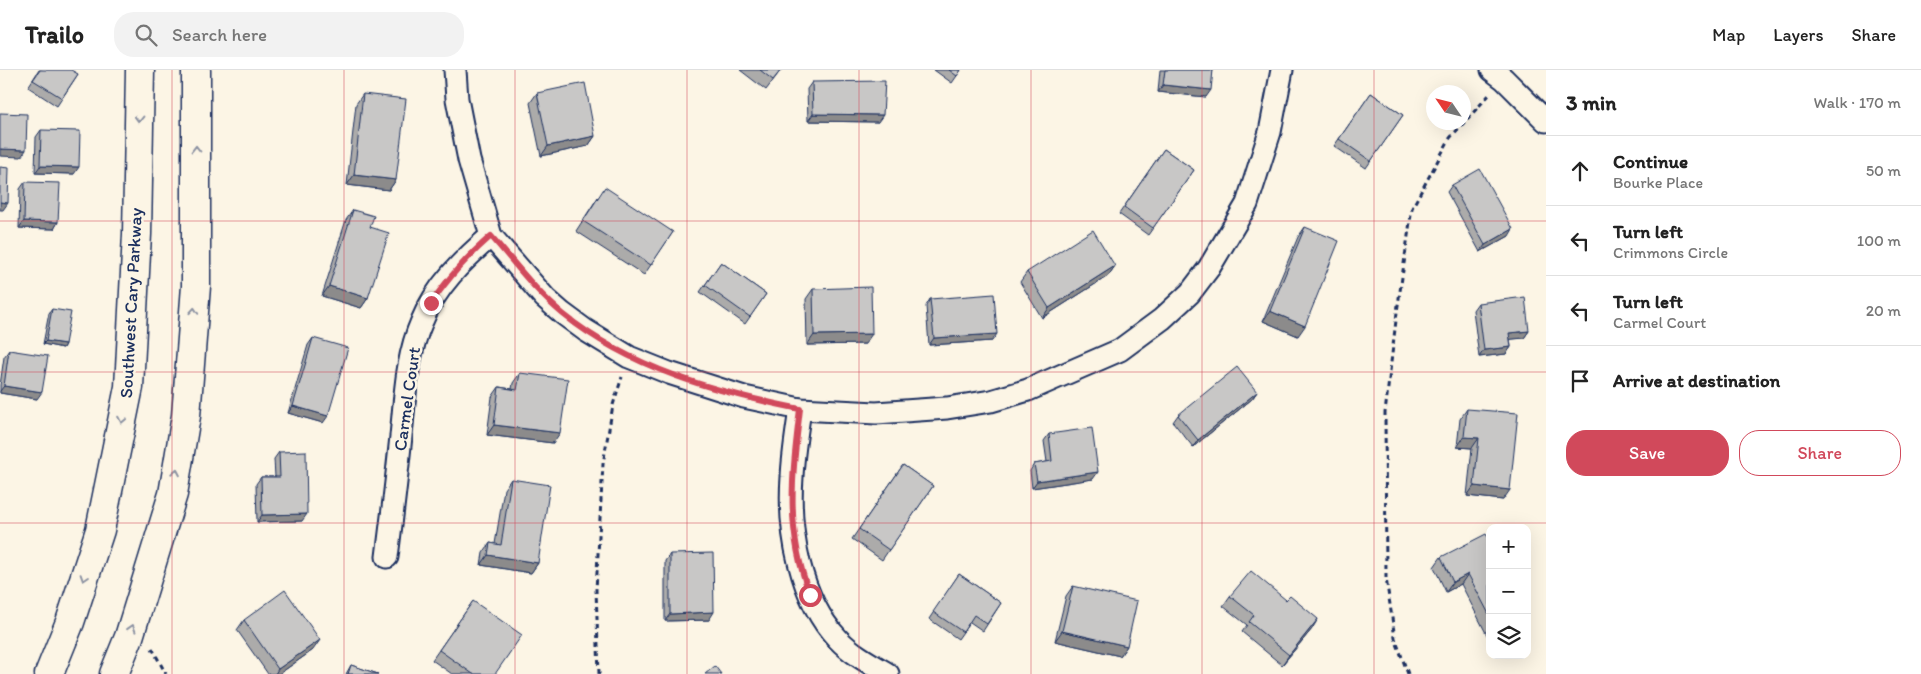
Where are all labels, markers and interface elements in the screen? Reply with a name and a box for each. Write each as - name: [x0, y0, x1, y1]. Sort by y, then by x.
- search box: [114, 12, 464, 57]
- text: Trailo: [25, 20, 84, 49]
- icon: search: [132, 21, 160, 49]
- text: Search here: [172, 23, 267, 46]
- text: Map: [1712, 24, 1745, 46]
- text: Layers: [1773, 24, 1823, 46]
- text: Share: [1851, 24, 1896, 46]
- north arrow: [1426, 85, 1471, 130]
- text: 3 min: [1566, 90, 1616, 115]
- text: Walk · 170 m: [1814, 93, 1901, 112]
- one-way arrow: [134, 115, 144, 123]
- one-way arrow: [191, 144, 201, 152]
- text: Continue: [1613, 150, 1688, 173]
- icon: ahead: [1566, 157, 1594, 185]
- text: 50 m: [1866, 161, 1901, 180]
- text: Bourke Place: [1613, 173, 1703, 192]
- street label: Southwest Cary Parkway: [115, 207, 147, 399]
- text: Turn left: [1613, 220, 1683, 243]
- icon: left: [1566, 227, 1594, 255]
- text: 100 m: [1857, 231, 1901, 250]
- text: Crimmons Circle: [1613, 243, 1728, 262]
- text: Turn left: [1613, 290, 1683, 313]
- route end: [420, 292, 443, 315]
- icon: left: [1566, 297, 1594, 325]
- text: 20 m: [1866, 301, 1901, 320]
- one-way arrow: [189, 307, 200, 315]
- text: Carmel Court: [1613, 313, 1706, 332]
- street label: Carmel Court: [389, 345, 425, 452]
- icon: arrive: [1566, 367, 1594, 395]
- text: Arrive at destination: [1613, 369, 1780, 392]
- one-way arrow: [117, 416, 128, 425]
- button: Save: [1566, 430, 1729, 476]
- button: Share: [1739, 430, 1901, 476]
- one-way arrow: [171, 468, 181, 477]
- map controls: [1486, 524, 1531, 659]
- button: +: [1486, 524, 1531, 569]
- button: −: [1486, 569, 1531, 614]
- one-way arrow: [80, 574, 90, 582]
- route start: [799, 584, 822, 607]
- button: layers: [1486, 614, 1531, 659]
- one-way arrow: [126, 625, 136, 633]

